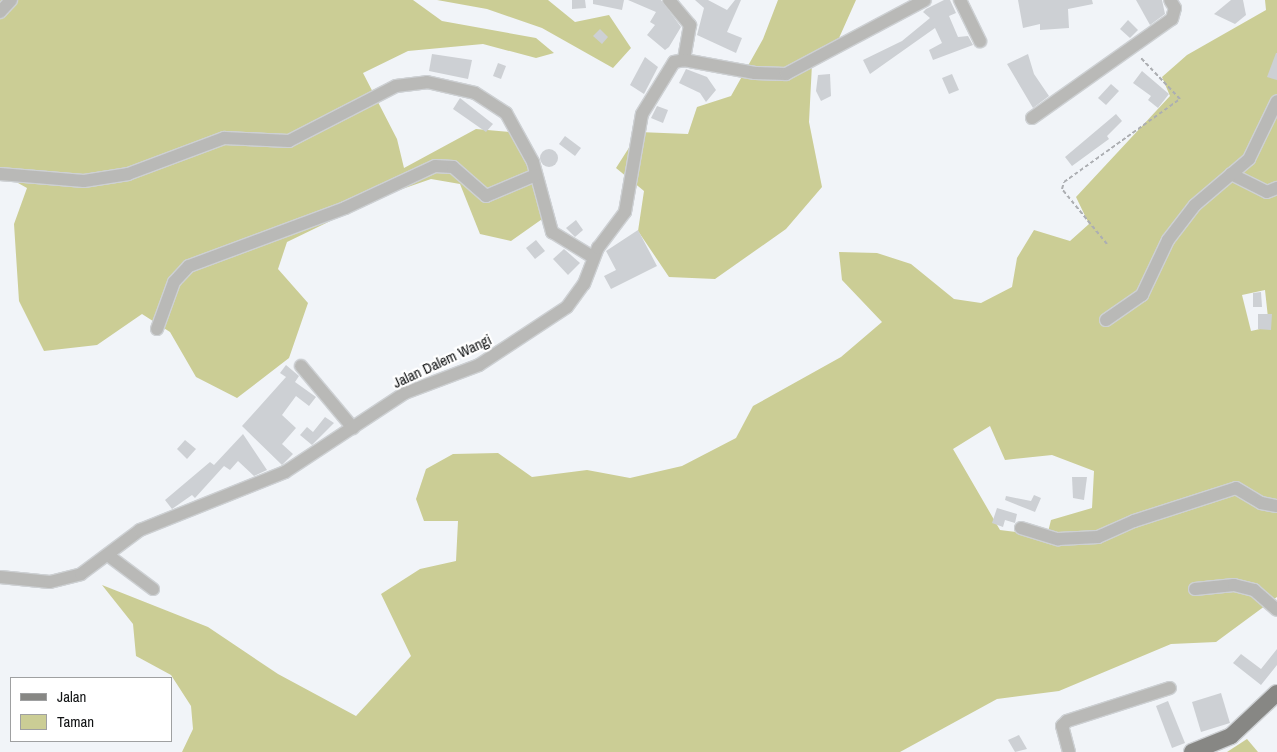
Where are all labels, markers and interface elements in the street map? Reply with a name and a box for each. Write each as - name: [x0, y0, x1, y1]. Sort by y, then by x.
- street label: Jalan Dalem Wangi: [390, 330, 494, 392]
- legend: [10, 677, 172, 742]
- text: Jalan: [57, 686, 86, 707]
- text: Taman: [57, 711, 94, 732]

